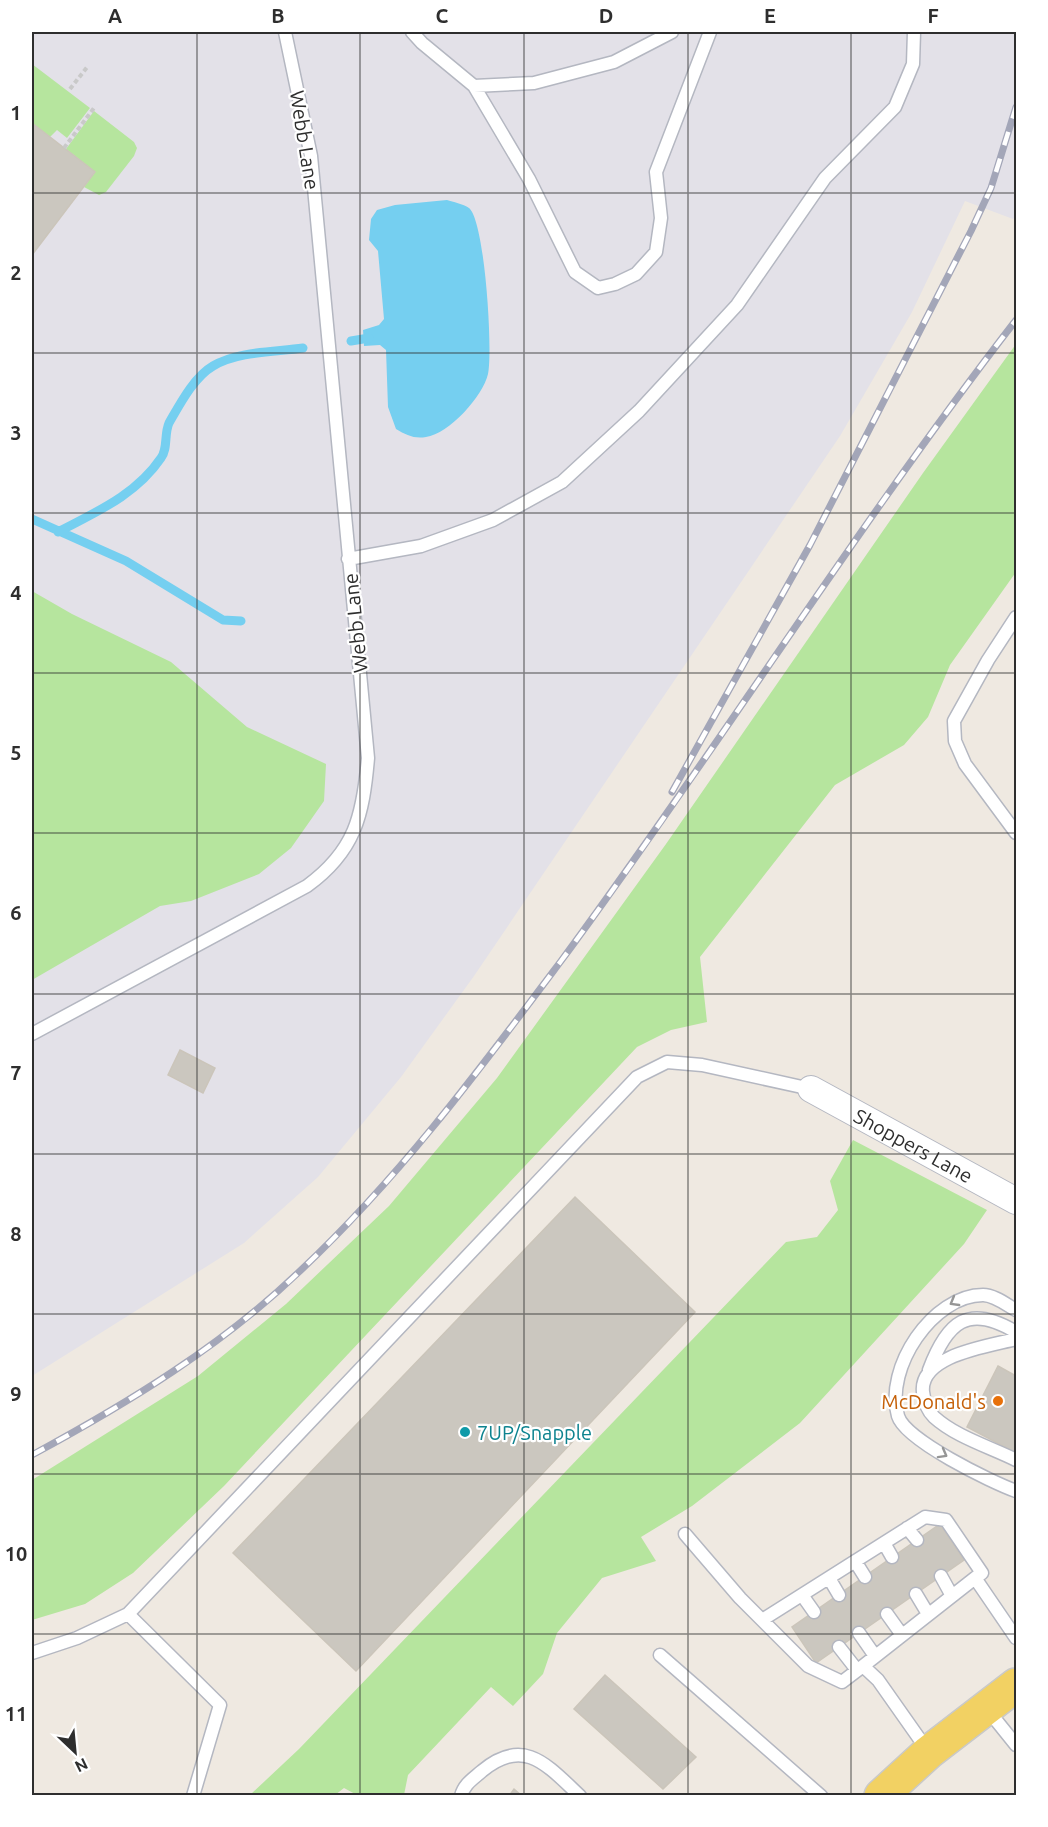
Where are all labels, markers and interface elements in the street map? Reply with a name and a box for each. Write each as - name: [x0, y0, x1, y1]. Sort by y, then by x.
- text: A: [108, 4, 122, 27]
- text: B: [271, 4, 285, 27]
- text: C: [436, 4, 449, 27]
- text: D: [599, 4, 613, 27]
- text: E: [764, 4, 776, 27]
- text: F: [927, 4, 939, 27]
- street label: Webb Lane: [286, 89, 324, 191]
- text: 1: [10, 101, 22, 124]
- text: 2: [10, 261, 22, 284]
- text: 3: [10, 421, 22, 444]
- street label: Webb Lane: [338, 572, 372, 674]
- text: 4: [10, 581, 22, 604]
- text: 5: [10, 741, 22, 764]
- text: 6: [10, 901, 22, 924]
- text: 7: [10, 1061, 22, 1084]
- street label: Shoppers Lane: [850, 1103, 977, 1187]
- text: 8: [10, 1222, 22, 1245]
- one-way arrow: [950, 1295, 960, 1307]
- text: 9: [10, 1382, 22, 1405]
- place label: McDonald's: [881, 1390, 986, 1413]
- marker: McDonald's: [991, 1394, 1005, 1408]
- place label: 7UP/Snapple: [477, 1421, 592, 1444]
- marker: 7UP/Snapple: [458, 1425, 472, 1439]
- one-way arrow: [936, 1447, 947, 1458]
- text: 10: [5, 1542, 27, 1565]
- text: 11: [5, 1702, 27, 1725]
- north arrow: [45, 1722, 105, 1782]
- text: N: [72, 1755, 91, 1776]

